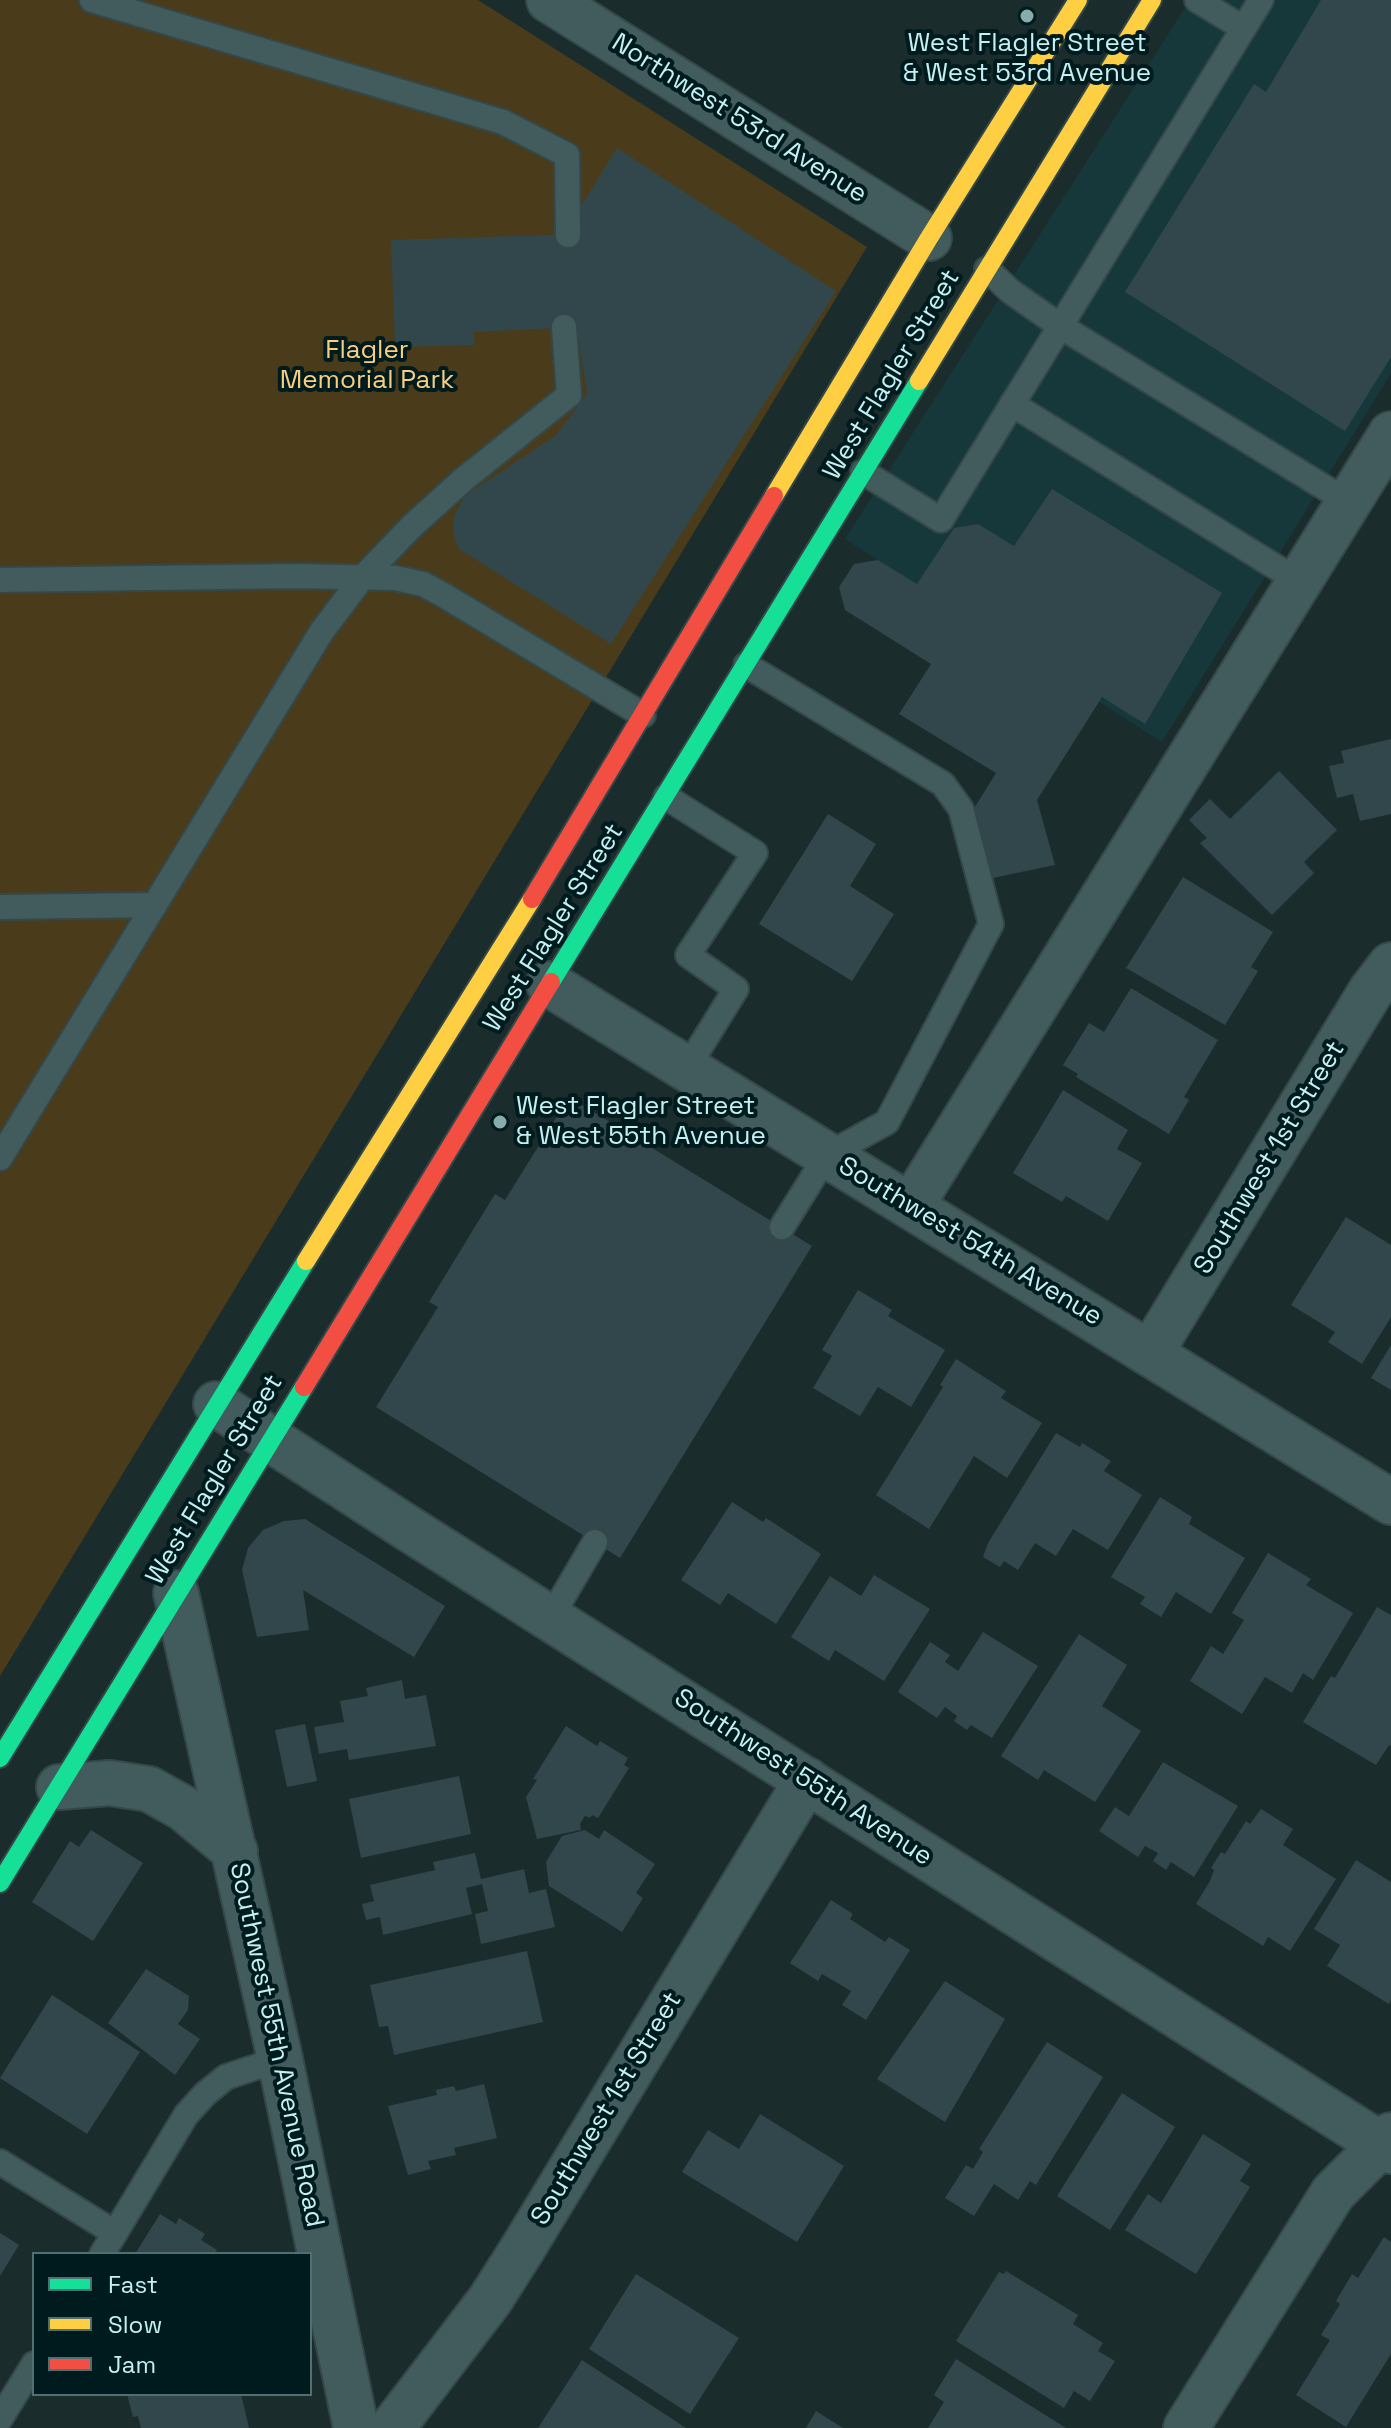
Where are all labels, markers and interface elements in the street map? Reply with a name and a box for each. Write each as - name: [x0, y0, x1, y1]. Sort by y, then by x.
- marker: West Flagler Street & West 53rd Avenue: [1018, 7, 1036, 25]
- street label: Northwest 53rd Avenue: [606, 28, 872, 210]
- place label: West Flagler Street & West 53rd Avenue: [903, 28, 1151, 90]
- street label: West Flagler Street: [817, 264, 967, 486]
- park label: Flagler Memorial Park: [280, 335, 454, 396]
- street label: West Flagler Street: [477, 818, 631, 1038]
- street label: Southwest 1st Street: [1188, 1036, 1352, 1280]
- place label: West Flagler Street & West 55th Avenue: [516, 1091, 766, 1152]
- marker: West Flagler Street & West 55th Avenue: [491, 1113, 509, 1131]
- street label: Southwest 54th Avenue: [833, 1151, 1107, 1333]
- street label: West Flagler Street: [140, 1369, 290, 1591]
- street label: Southwest 55th Avenue: [668, 1683, 938, 1873]
- street label: Southwest 55th Avenue Road: [222, 1860, 330, 2230]
- street label: Southwest 1st Street: [525, 1987, 689, 2231]
- legend: [32, 2252, 312, 2396]
- text: Fast: [108, 2269, 158, 2300]
- text: Slow: [108, 2309, 162, 2340]
- text: Jam: [108, 2349, 156, 2380]

